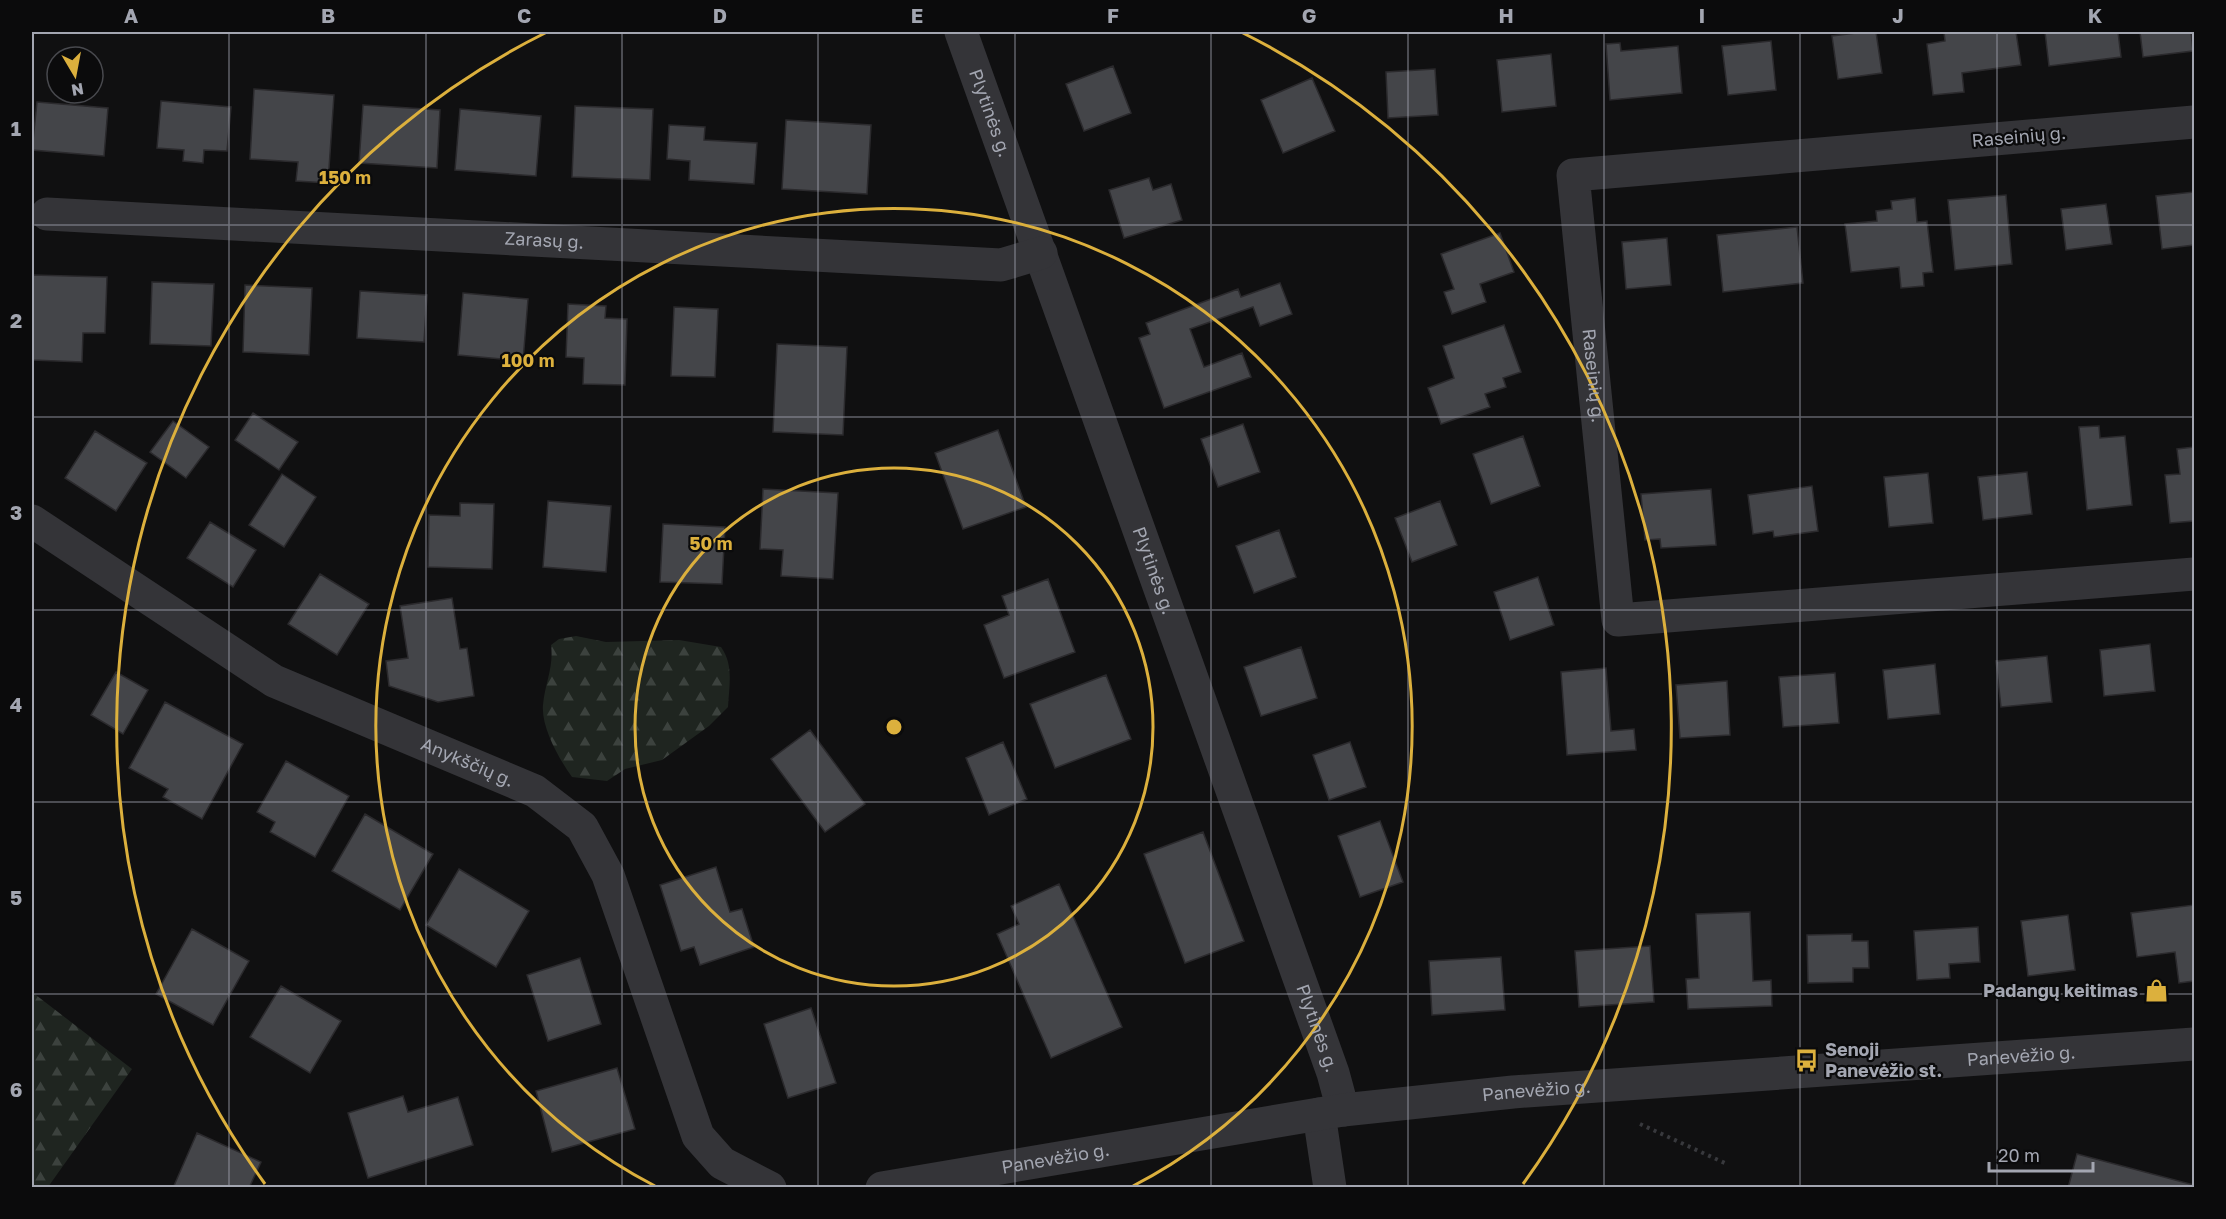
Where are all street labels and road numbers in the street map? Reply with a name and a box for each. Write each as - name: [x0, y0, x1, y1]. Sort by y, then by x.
- street label: Plytinės g.: [965, 66, 1017, 160]
- street label: Raseinių g.: [1971, 121, 2067, 151]
- street label: Zarasų g.: [504, 226, 585, 253]
- street label: Raseinių g.: [1579, 327, 1610, 424]
- street label: Plytinės g.: [1129, 523, 1180, 617]
- street label: Anykščių g.: [418, 732, 518, 791]
- street label: Plytinės g.: [1292, 981, 1344, 1075]
- street label: Panevėžio g.: [1966, 1040, 2076, 1070]
- street label: Panevėžio g.: [1481, 1075, 1591, 1105]
- street label: Panevėžio g.: [1000, 1138, 1111, 1178]

